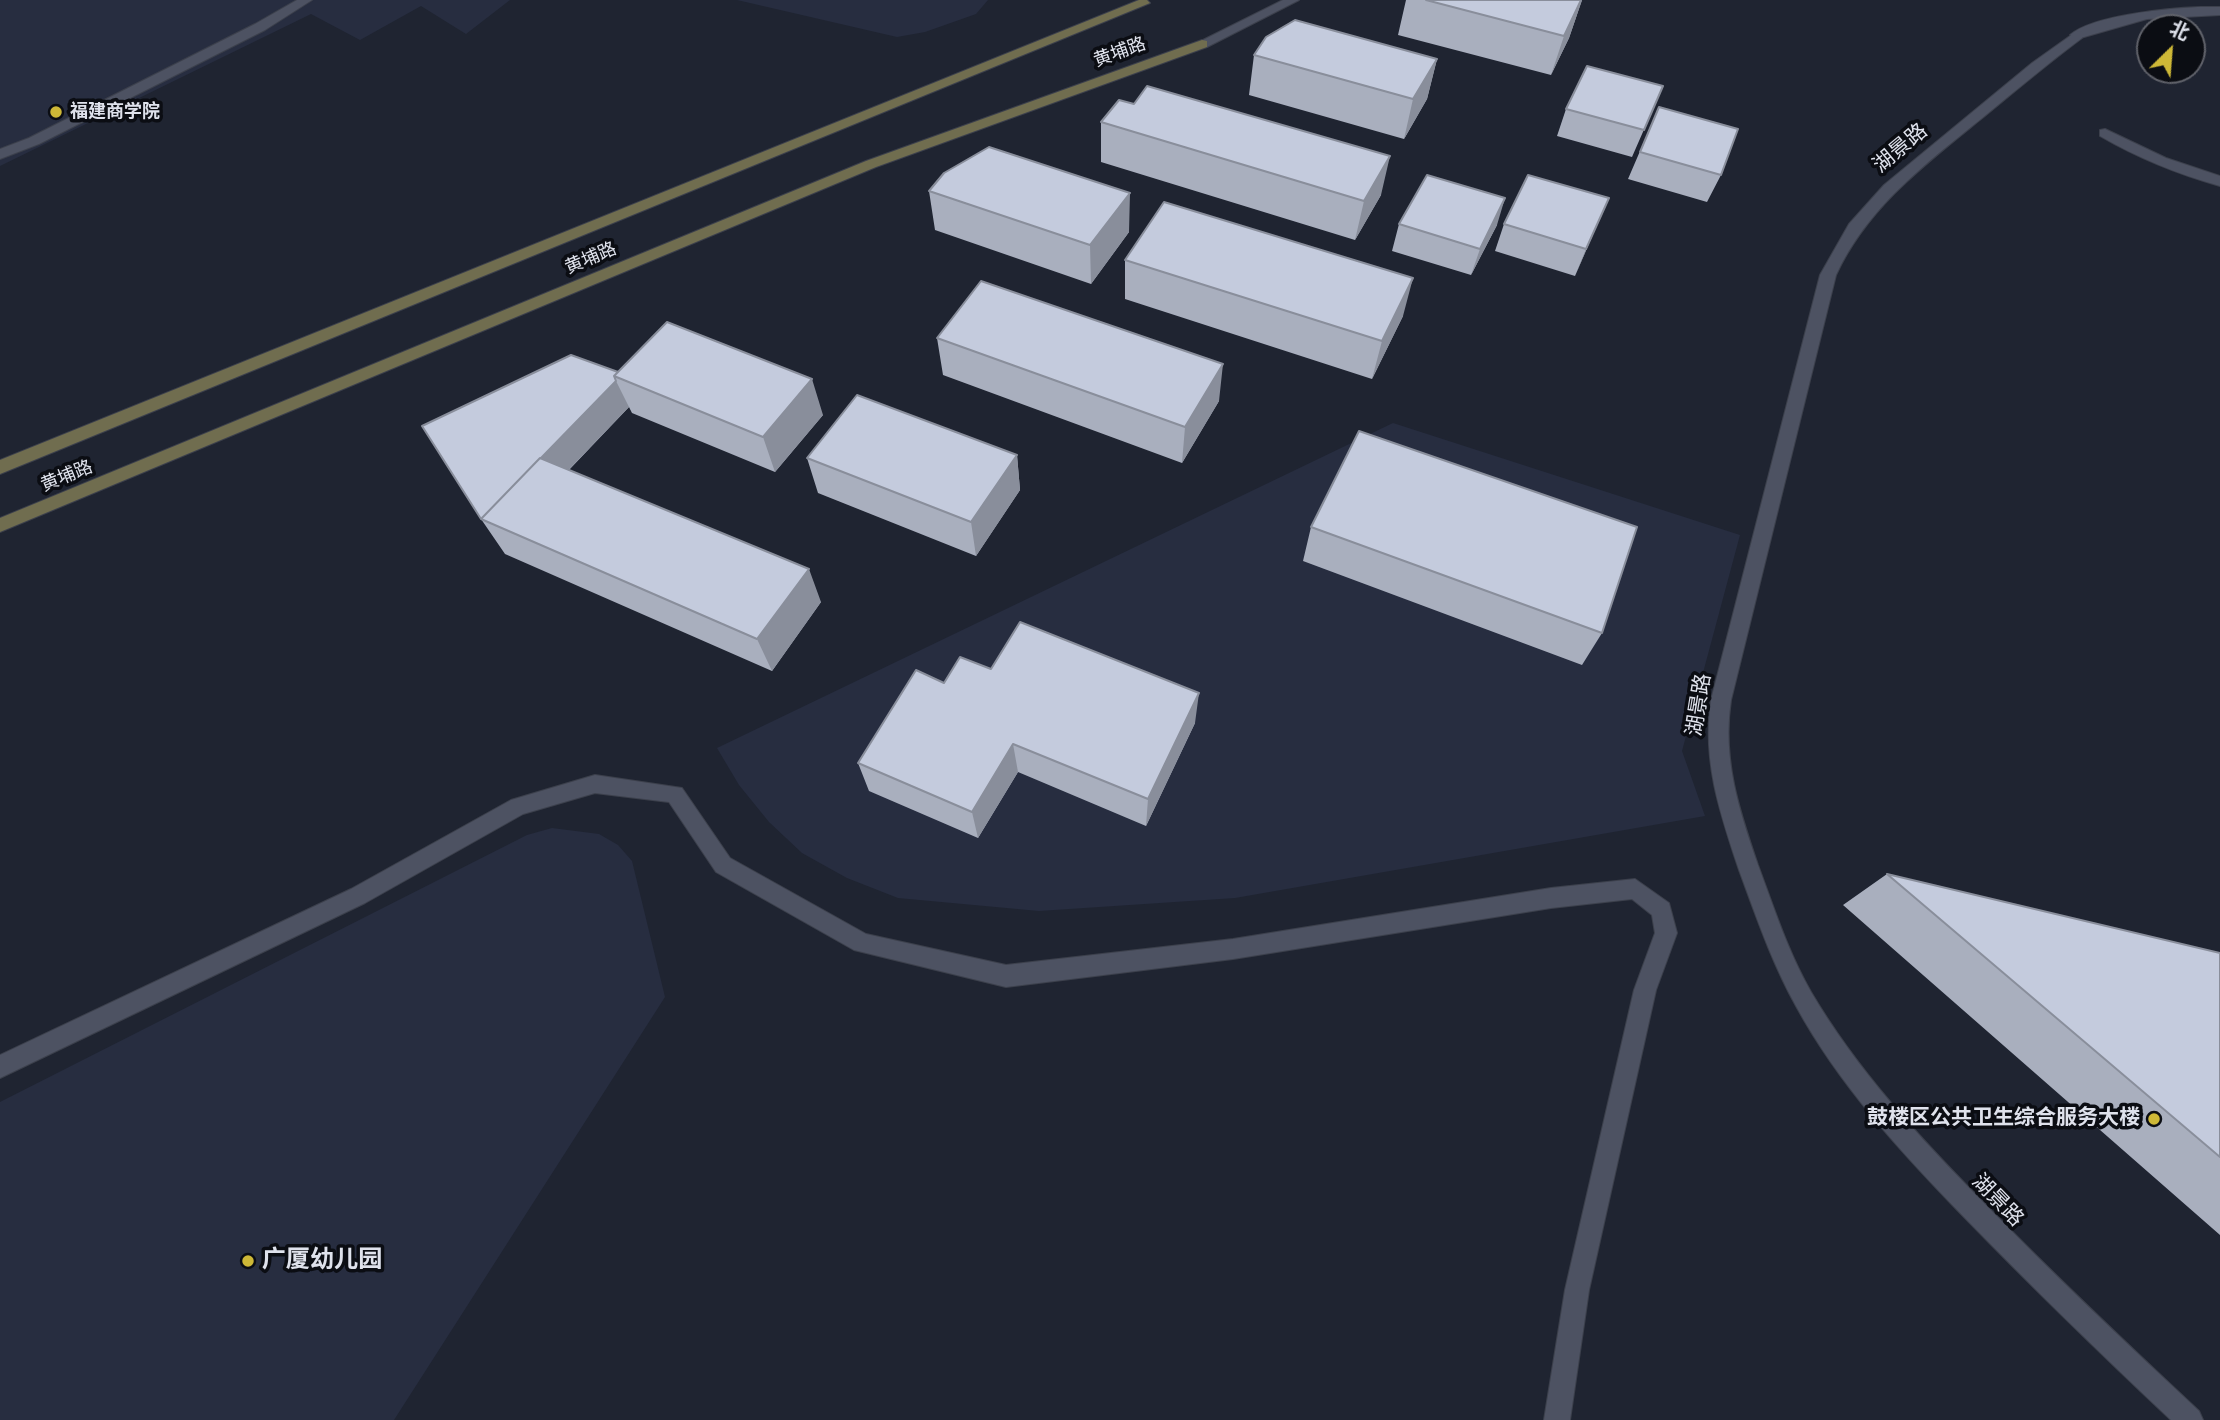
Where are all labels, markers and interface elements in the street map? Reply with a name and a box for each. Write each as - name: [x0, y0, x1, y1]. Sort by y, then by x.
- north arrow: [2136, 14, 2206, 84]
- text: 北: [2166, 17, 2193, 46]
- street label: 黄埔路: [1091, 34, 1149, 72]
- place label: 福建商学院: [70, 101, 160, 123]
- marker: 福建商学院: [48, 104, 64, 120]
- street label: 湖景路: [1869, 119, 1933, 179]
- street label: 黄埔路: [562, 239, 620, 279]
- street label: 黄埔路: [38, 457, 96, 497]
- street label: 湖景路: [1683, 672, 1717, 738]
- place label: 鼓楼区公共卫生综合服务大楼: [1867, 1106, 2140, 1132]
- marker: 鼓楼区公共卫生综合服务大楼: [2146, 1111, 2162, 1127]
- street label: 湖景路: [1966, 1170, 2028, 1232]
- place label: 广厦幼儿园: [262, 1247, 382, 1275]
- marker: 广厦幼儿园: [240, 1253, 256, 1269]

